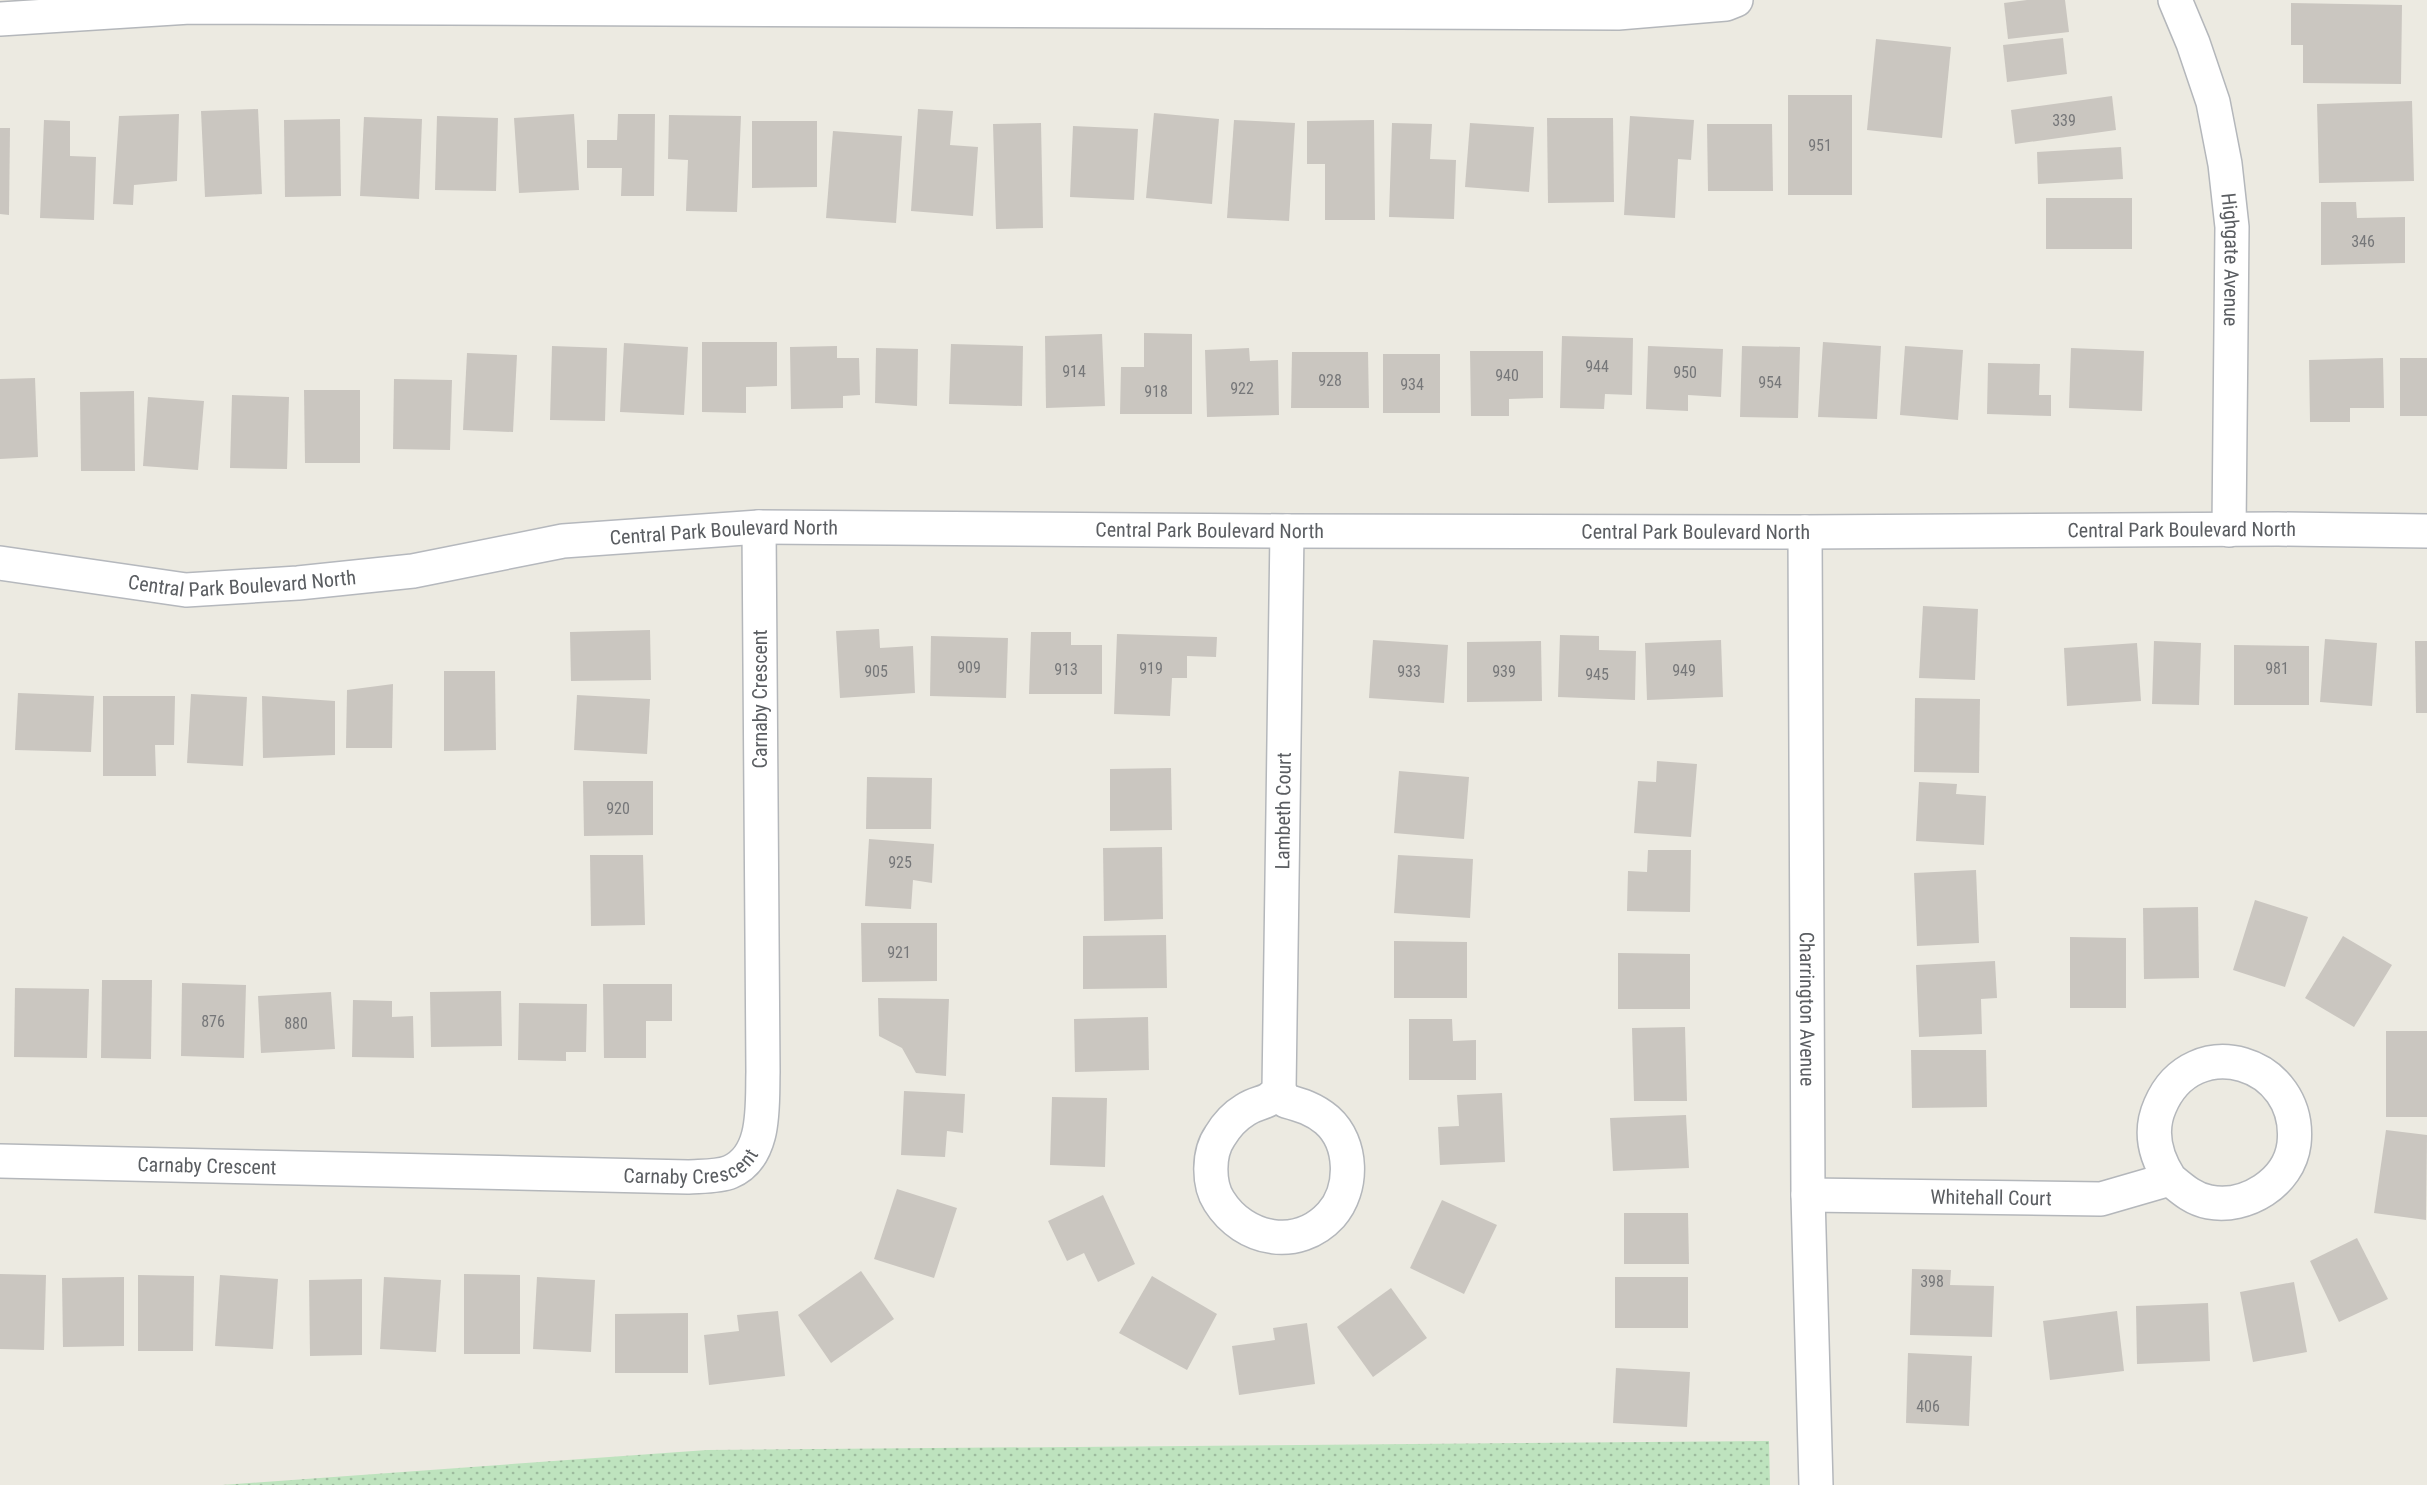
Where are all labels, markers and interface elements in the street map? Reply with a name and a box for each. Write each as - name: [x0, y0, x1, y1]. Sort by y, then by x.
- house number: 339: [2052, 111, 2076, 130]
- house number: 951: [1808, 136, 1832, 155]
- street label: Highgate Avenue: [2216, 192, 2244, 326]
- house number: 346: [2351, 232, 2375, 251]
- house number: 944: [1585, 357, 1609, 376]
- house number: 914: [1062, 362, 1086, 381]
- house number: 950: [1673, 363, 1697, 382]
- house number: 940: [1495, 366, 1519, 385]
- house number: 928: [1318, 371, 1342, 390]
- house number: 954: [1758, 373, 1782, 392]
- house number: 934: [1400, 375, 1424, 394]
- house number: 922: [1230, 379, 1254, 398]
- house number: 918: [1144, 382, 1168, 401]
- street label: Central Park Boulevard North: [609, 515, 838, 550]
- street label: Central Park Boulevard North: [2067, 517, 2296, 542]
- street label: Central Park Boulevard North: [1095, 518, 1324, 543]
- street label: Central Park Boulevard North: [1581, 520, 1810, 544]
- street label: Central Park Boulevard North: [127, 565, 357, 602]
- street label: Carnaby Crescent: [748, 629, 772, 768]
- house number: 909: [957, 658, 981, 677]
- house number: 919: [1139, 659, 1163, 678]
- house number: 981: [2265, 659, 2289, 678]
- house number: 913: [1054, 660, 1078, 679]
- house number: 949: [1672, 661, 1696, 680]
- house number: 905: [864, 662, 888, 681]
- house number: 933: [1397, 662, 1421, 681]
- house number: 939: [1492, 662, 1516, 681]
- house number: 945: [1585, 665, 1609, 684]
- street label: Lambeth Court: [1270, 752, 1296, 870]
- house number: 920: [606, 799, 630, 818]
- house number: 925: [888, 853, 912, 872]
- street label: Charrington Avenue: [1795, 932, 1820, 1086]
- house number: 921: [887, 943, 911, 962]
- house number: 876: [201, 1012, 225, 1031]
- house number: 880: [284, 1014, 308, 1033]
- street label: Carnaby Crescent: [623, 1144, 763, 1189]
- street label: Carnaby Crescent: [137, 1152, 277, 1179]
- street label: Whitehall Court: [1930, 1185, 2052, 1210]
- house number: 398: [1920, 1272, 1944, 1291]
- house number: 406: [1916, 1397, 1940, 1416]

